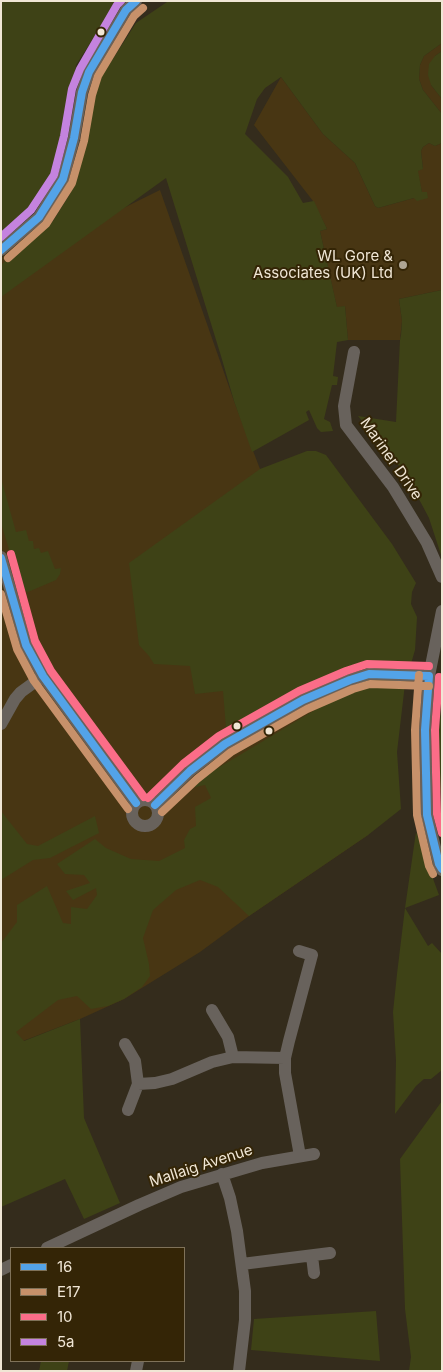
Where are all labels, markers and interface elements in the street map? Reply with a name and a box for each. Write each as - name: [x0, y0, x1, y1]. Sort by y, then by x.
- unlabelled marker: [96, 27, 106, 37]
- place label: WL Gore & Associates (UK) Ltd: [253, 247, 393, 282]
- marker: WL Gore & Associates (UK) Ltd: [397, 259, 409, 271]
- street label: Mariner Drive: [356, 414, 426, 504]
- unlabelled marker: [232, 721, 242, 731]
- unlabelled marker: [264, 726, 274, 736]
- street label: Mallaig Avenue: [147, 1141, 255, 1191]
- legend: [10, 1247, 185, 1362]
- text: 16: [57, 1257, 72, 1276]
- text: E17: [57, 1282, 81, 1301]
- text: 10: [57, 1307, 73, 1326]
- text: 5a: [57, 1332, 75, 1351]

